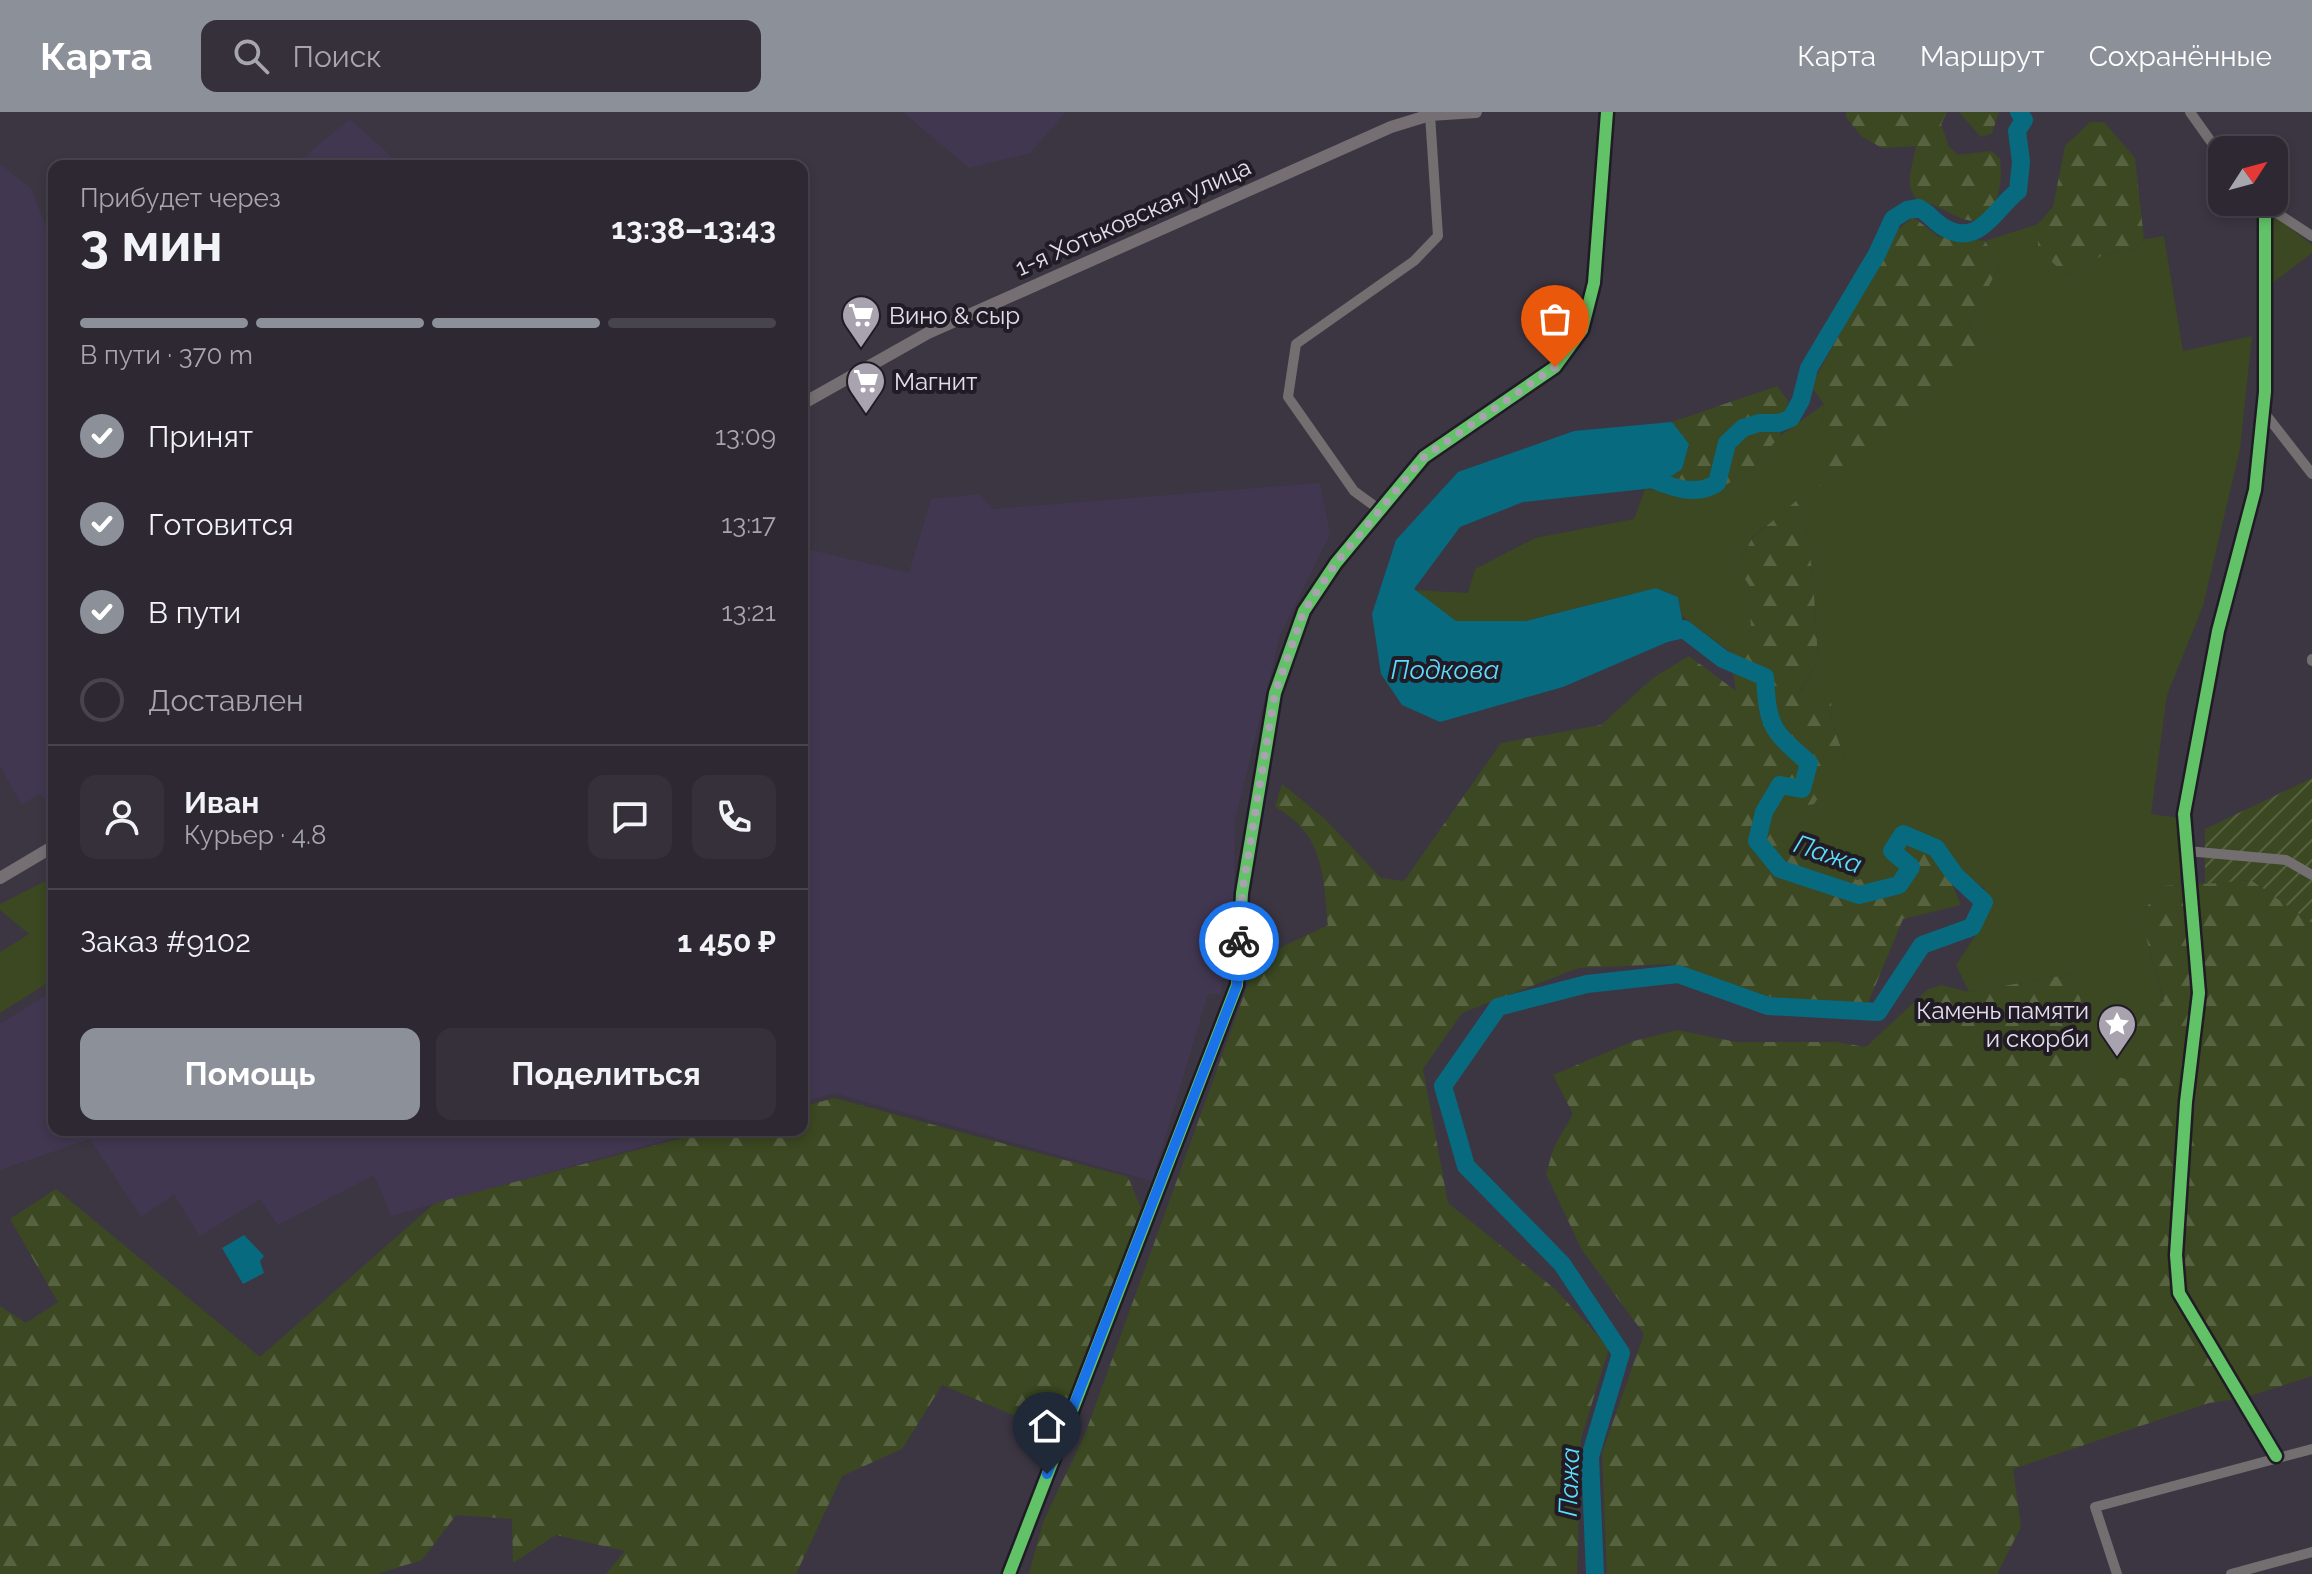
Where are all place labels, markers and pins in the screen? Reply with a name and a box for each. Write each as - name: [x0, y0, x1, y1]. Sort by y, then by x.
- pin: [1521, 285, 1589, 367]
- supermarket icon: Вино & сыр: [840, 294, 882, 349]
- place label: Вино & сыр: [889, 301, 1020, 330]
- supermarket icon: Магнит: [845, 360, 887, 415]
- place label: Магнит: [894, 367, 978, 396]
- place label: Камень памяти и скорби: [1916, 996, 2089, 1053]
- place icon: Камень памяти и скорби: [2096, 1003, 2138, 1058]
- pin: [1013, 1392, 1081, 1474]

